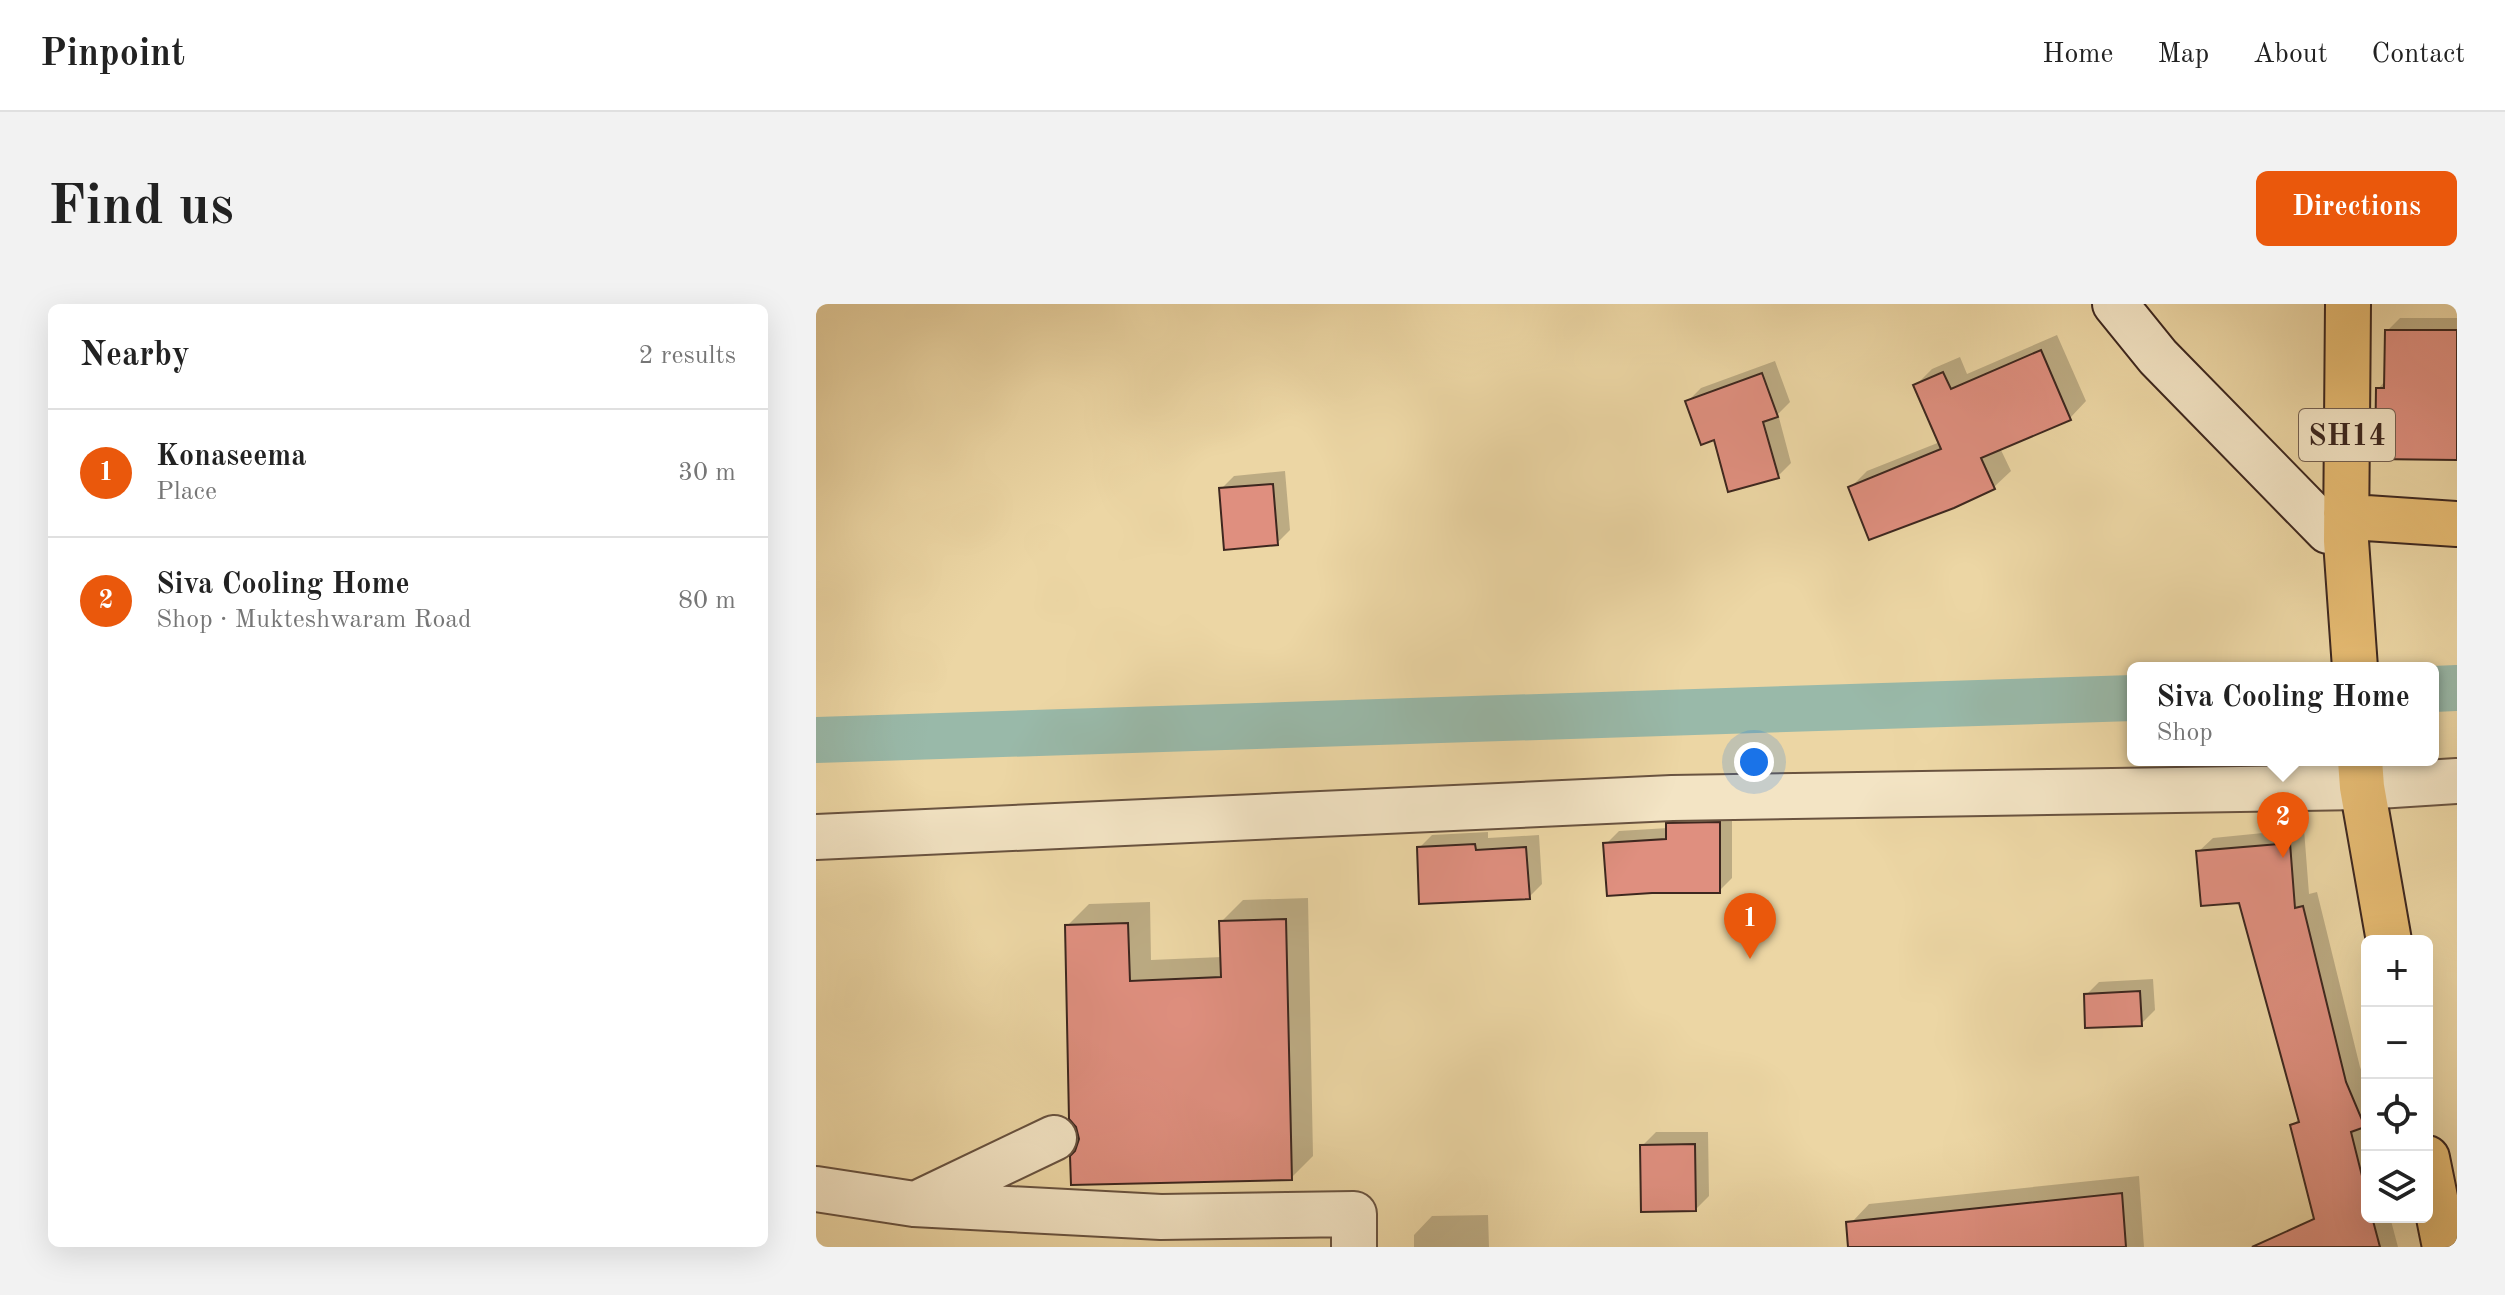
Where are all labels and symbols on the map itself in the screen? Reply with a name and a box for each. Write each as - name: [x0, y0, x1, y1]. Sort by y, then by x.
- road number: SH14: [2299, 409, 2395, 461]
- your location: [1734, 742, 1774, 782]
- pin: 2: [2257, 792, 2309, 858]
- pin: 1: [1724, 893, 1776, 959]

